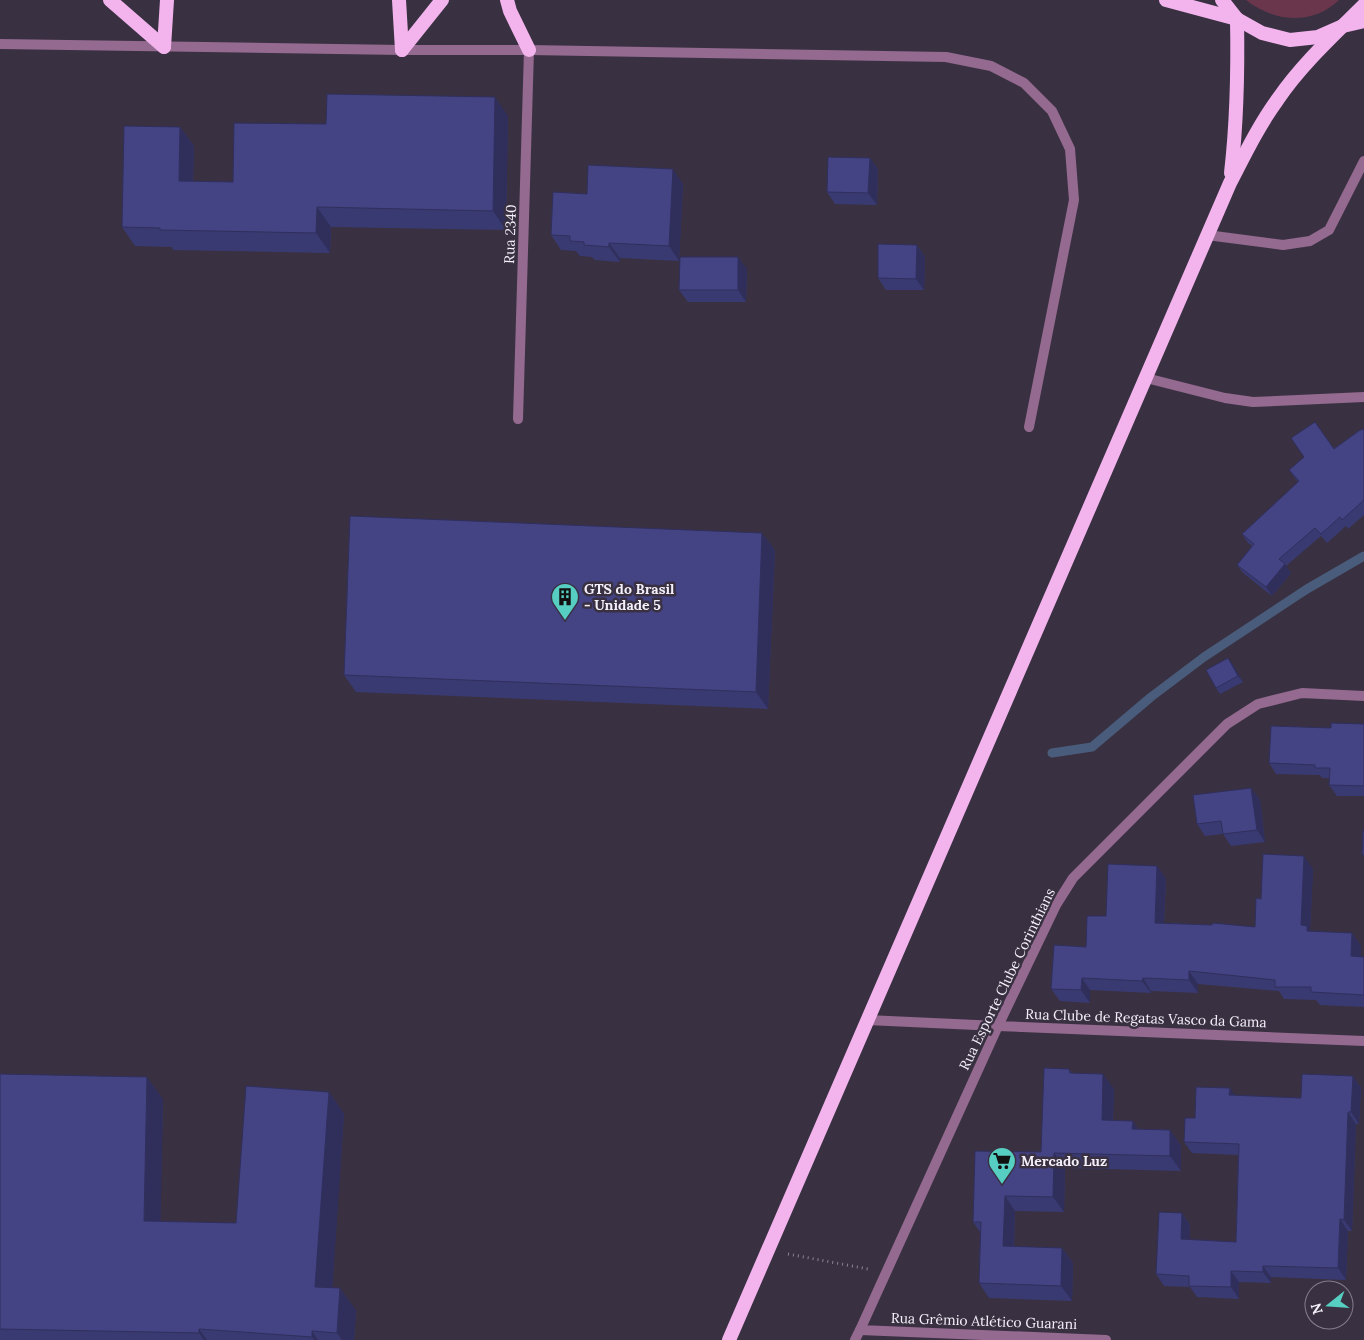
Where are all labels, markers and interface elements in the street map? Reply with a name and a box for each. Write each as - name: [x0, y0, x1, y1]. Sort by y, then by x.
- street label: Rua 2340: [500, 204, 520, 264]
- place label: GTS do Brasil - Unidade 5: [584, 580, 675, 614]
- building icon: GTS do Brasil - Unidade 5: [550, 582, 580, 621]
- street label: Rua Esporte Clube Corinthians: [955, 885, 1059, 1073]
- street label: Rua Clube de Regatas Vasco da Gama: [1025, 1005, 1267, 1031]
- supermarket icon: Mercado Luz: [987, 1146, 1017, 1185]
- place label: Mercado Luz: [1021, 1152, 1107, 1170]
- north arrow: [1304, 1280, 1354, 1330]
- text: N: [1306, 1301, 1327, 1317]
- street label: Rua Grêmio Atlético Guarani: [891, 1309, 1078, 1333]

